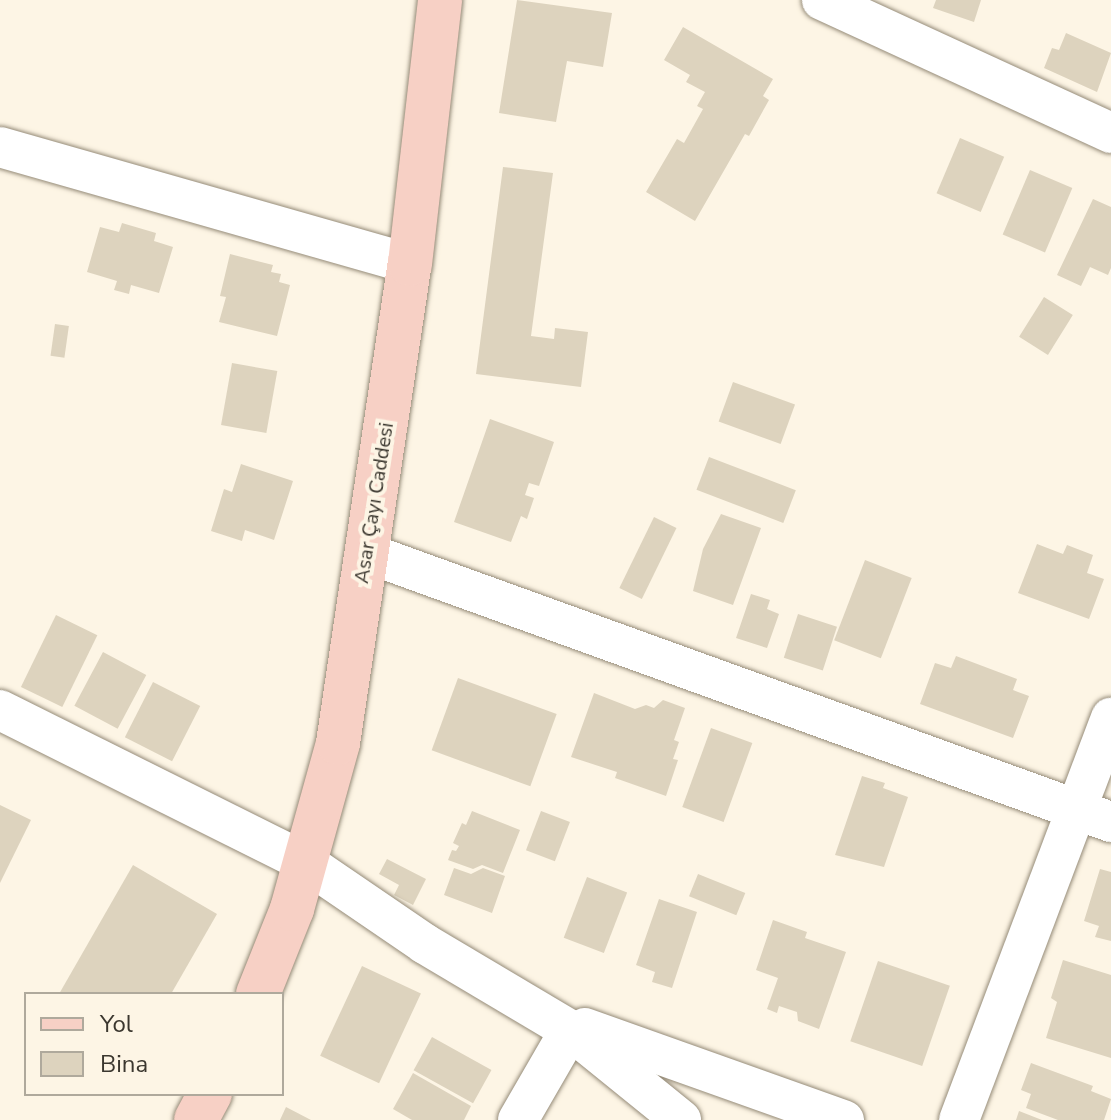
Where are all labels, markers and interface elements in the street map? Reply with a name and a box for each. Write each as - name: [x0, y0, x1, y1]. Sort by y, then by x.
- street label: Asar Çayı Caddesi: [349, 421, 399, 585]
- legend: [24, 992, 284, 1096]
- text: Yol: [100, 1008, 133, 1040]
- text: Bina: [100, 1048, 148, 1080]

